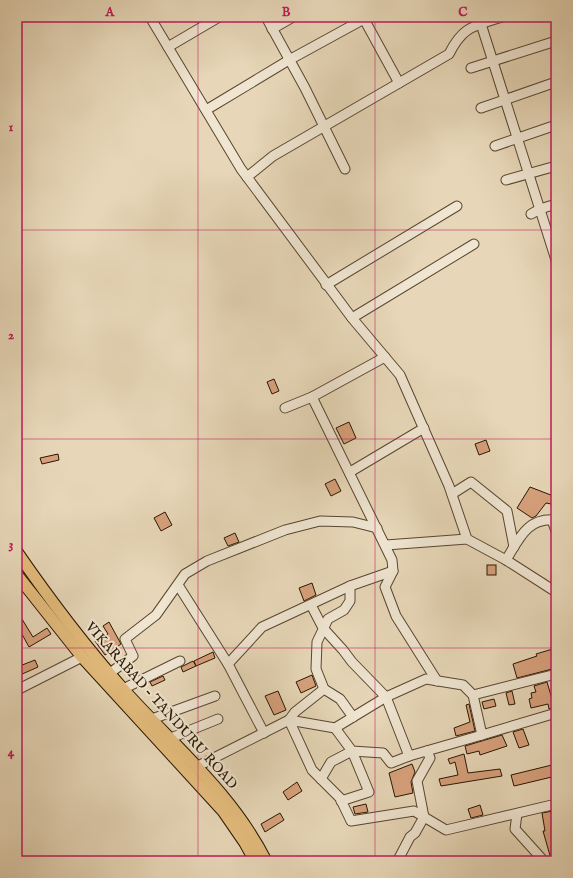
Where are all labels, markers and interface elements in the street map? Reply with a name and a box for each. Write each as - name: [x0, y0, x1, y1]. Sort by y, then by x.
- text: A: [105, 4, 116, 21]
- text: B: [282, 4, 291, 21]
- text: C: [458, 4, 468, 21]
- text: 1: [9, 119, 14, 136]
- text: 2: [8, 327, 14, 344]
- text: 3: [9, 536, 14, 553]
- street label: VIKARABAD - TANDURU ROAD: [81, 618, 241, 793]
- text: 4: [8, 744, 15, 761]

